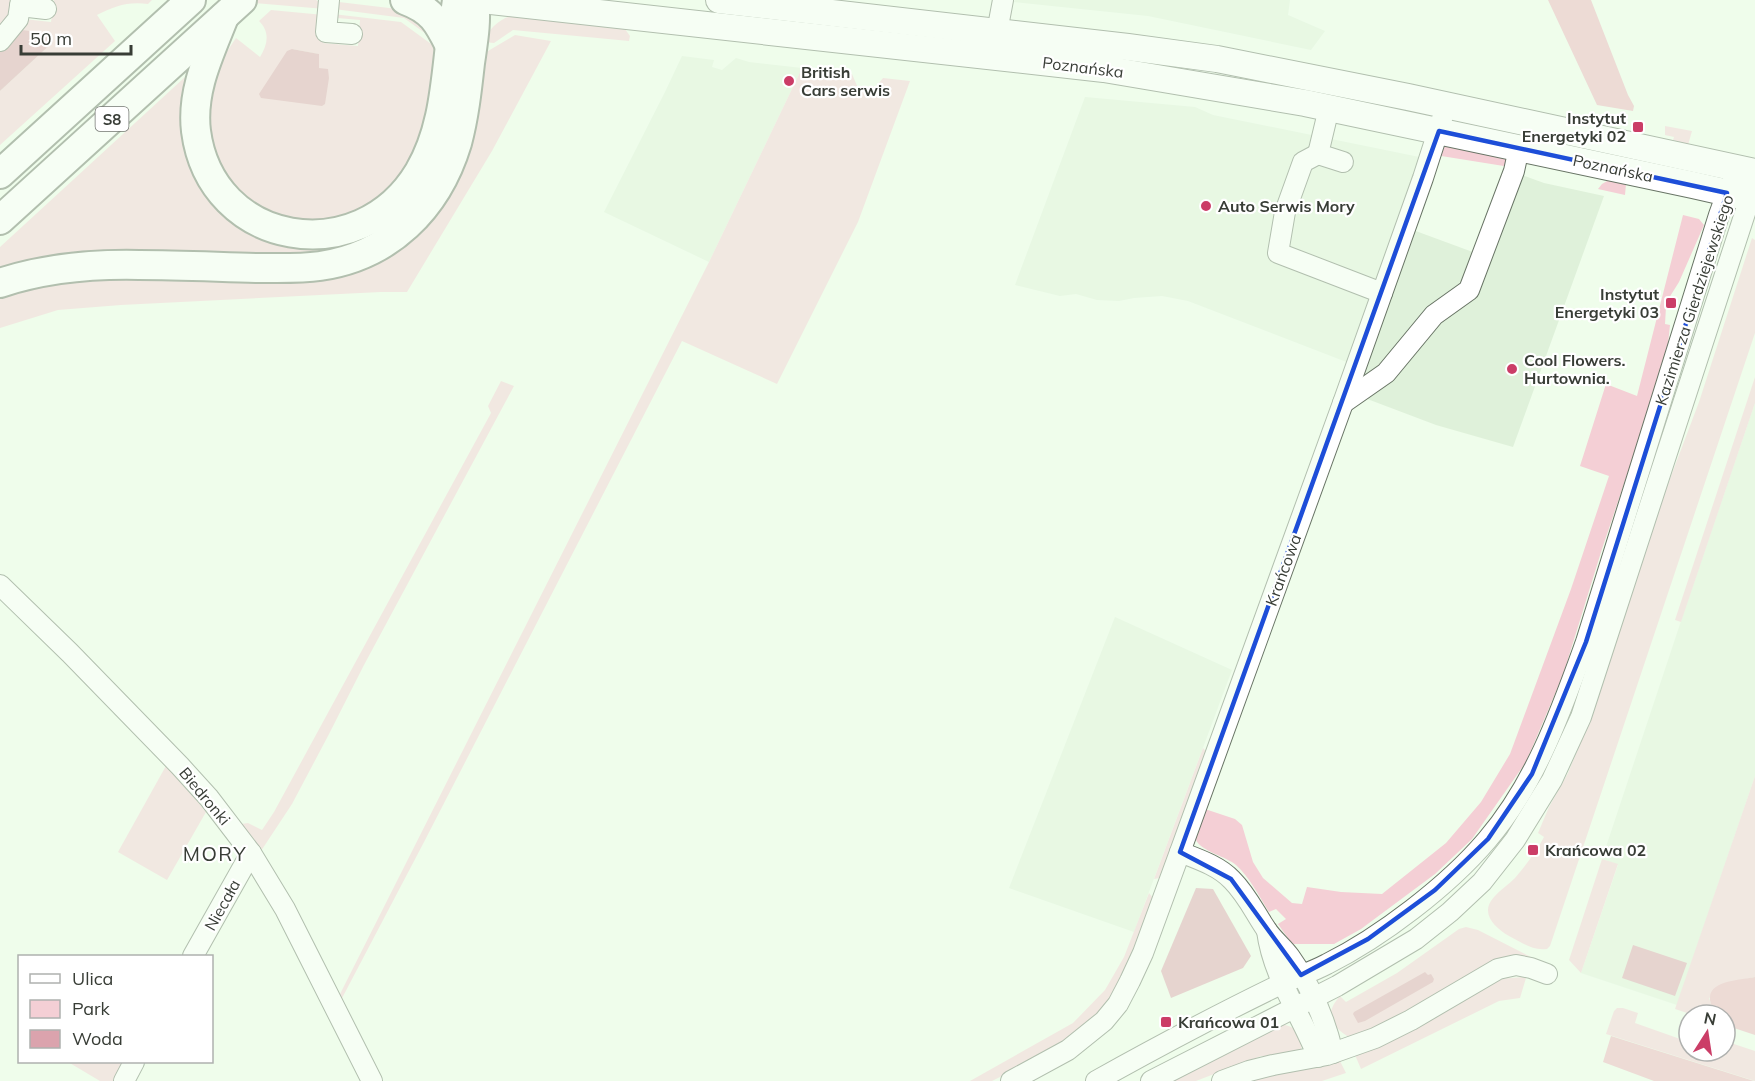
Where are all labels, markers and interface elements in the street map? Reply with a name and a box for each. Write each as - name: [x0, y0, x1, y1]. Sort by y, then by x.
- scale bar: [21, 18, 130, 56]
- text: 50 m: [30, 27, 72, 50]
- street label: Poznańska: [1041, 52, 1125, 82]
- place label: British Cars serwis: [801, 62, 890, 100]
- marker: British Cars serwis: [782, 74, 796, 88]
- road number: S8: [96, 107, 128, 131]
- place label: Instytut Energetyki 02: [1522, 108, 1626, 146]
- marker: Instytut Energetyki 02: [1631, 120, 1645, 134]
- street label: Poznańska: [1571, 150, 1655, 186]
- street label: Kazimierza Gierdziejewskiego: [1650, 192, 1738, 408]
- place label: Auto Serwis Mory: [1218, 196, 1355, 216]
- marker: Auto Serwis Mory: [1199, 199, 1213, 213]
- place label: Instytut Energetyki 03: [1555, 284, 1659, 322]
- marker: Instytut Energetyki 03: [1664, 296, 1678, 310]
- place label: Cool Flowers. Hurtownia.: [1524, 350, 1625, 388]
- marker: Cool Flowers. Hurtownia.: [1505, 362, 1519, 376]
- street label: Krańcowa: [1261, 531, 1305, 609]
- street label: Biedronki: [175, 763, 235, 829]
- place label: Krańcowa 02: [1545, 840, 1646, 860]
- district label: MORY: [183, 841, 247, 866]
- marker: Krańcowa 02: [1526, 843, 1540, 857]
- street label: Niecała: [200, 876, 244, 934]
- legend: [18, 955, 213, 1063]
- text: Ulica: [72, 967, 113, 990]
- text: Park: [72, 997, 111, 1020]
- north arrow: [1677, 1003, 1737, 1063]
- text: N: [1702, 1007, 1718, 1029]
- place label: Krańcowa 01: [1178, 1012, 1279, 1032]
- marker: Krańcowa 01: [1159, 1015, 1173, 1029]
- text: Woda: [72, 1027, 123, 1050]

